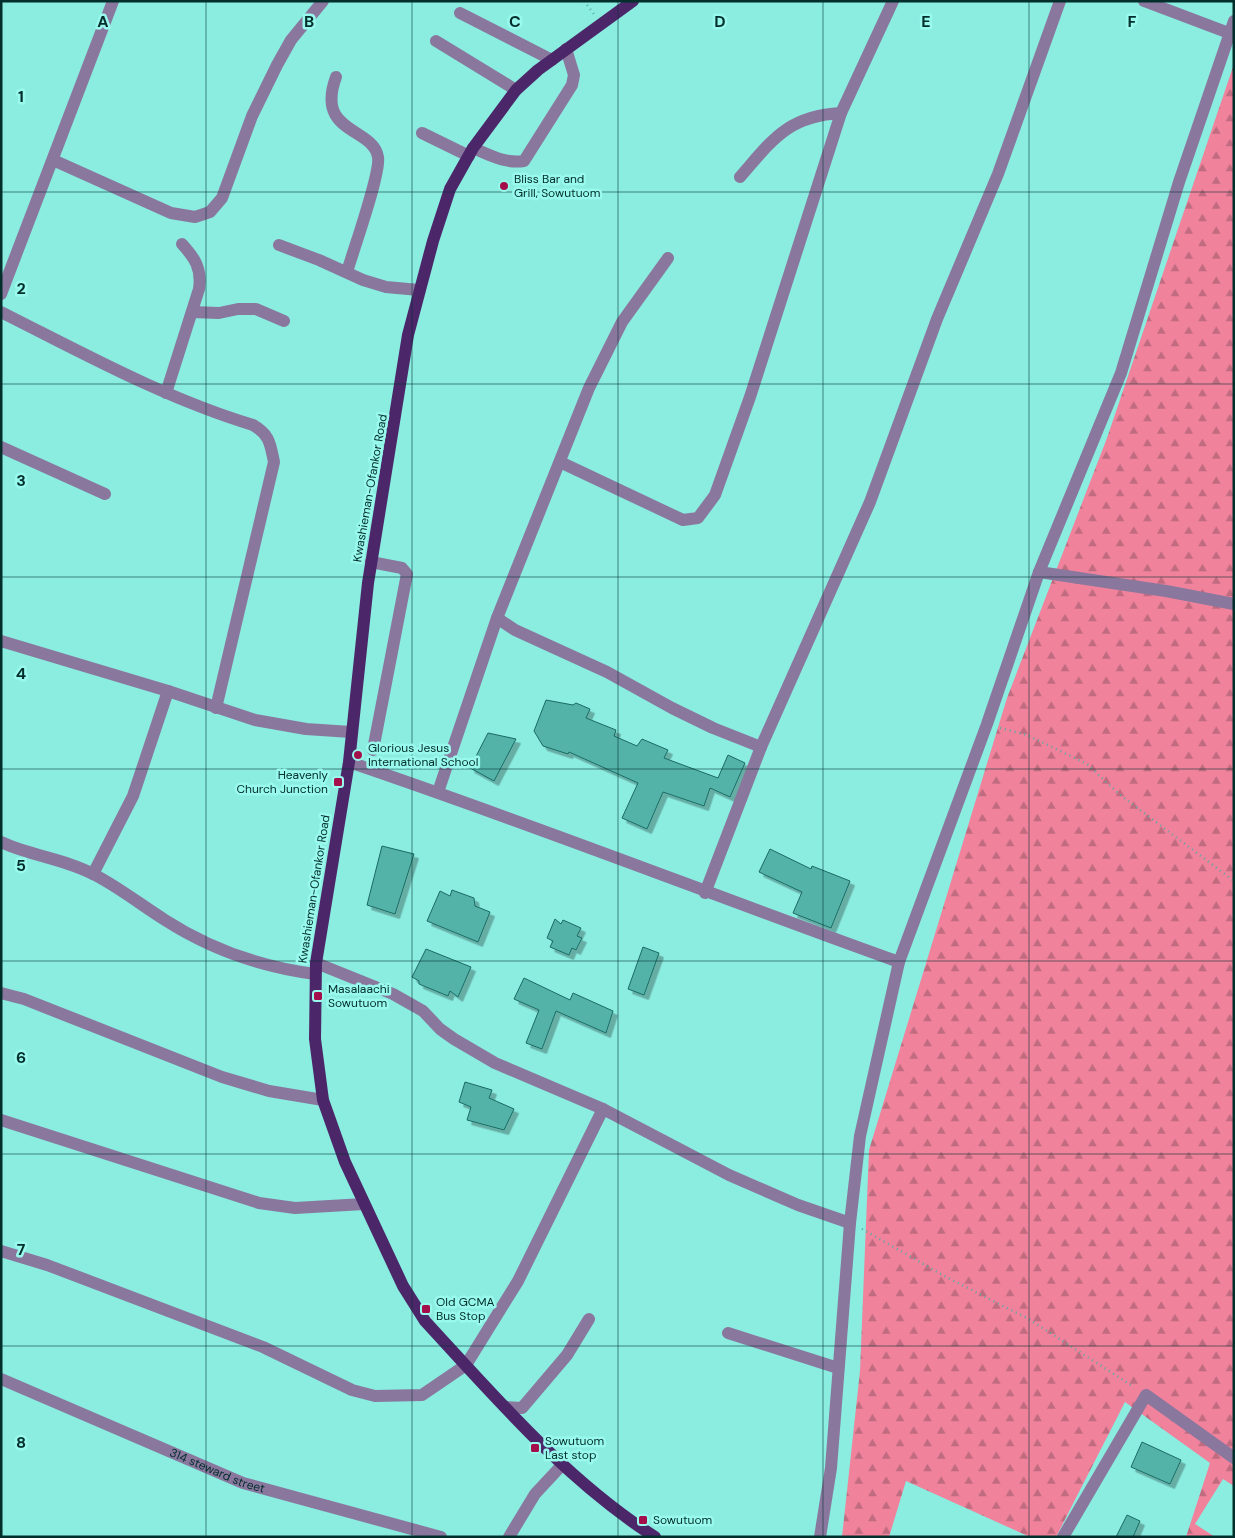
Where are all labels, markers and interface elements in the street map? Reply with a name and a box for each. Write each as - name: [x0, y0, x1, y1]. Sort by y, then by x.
- text: A: [97, 11, 109, 32]
- text: B: [304, 11, 314, 32]
- text: C: [509, 11, 521, 32]
- text: D: [714, 11, 726, 32]
- text: E: [921, 11, 931, 32]
- text: F: [1128, 11, 1137, 32]
- text: 1: [18, 86, 24, 107]
- place label: Bliss Bar and Grill, Sowutuom: [514, 171, 600, 201]
- marker: Bliss Bar and Grill, Sowutuom: [498, 180, 510, 192]
- text: 2: [16, 278, 26, 299]
- street label: Kwashieman-Ofankor Road: [349, 413, 391, 563]
- text: 3: [16, 470, 26, 491]
- text: 4: [16, 663, 26, 684]
- place label: Glorious Jesus International School: [368, 740, 478, 770]
- marker: Glorious Jesus International School: [352, 749, 364, 761]
- place label: Heavenly Church Junction: [236, 767, 328, 797]
- marker: Heavenly Church Junction: [332, 776, 344, 788]
- street label: Kwashieman-Ofankor Road: [294, 814, 334, 964]
- text: 5: [16, 855, 26, 876]
- place label: Masalaachi Sowutuom: [328, 981, 390, 1011]
- marker: Masalaachi Sowutuom: [312, 990, 324, 1002]
- text: 6: [16, 1047, 26, 1068]
- text: 7: [17, 1239, 26, 1260]
- place label: Old GCMA Bus Stop: [436, 1294, 494, 1324]
- marker: Old GCMA Bus Stop: [420, 1303, 432, 1315]
- text: 8: [16, 1432, 26, 1453]
- place label: Sowutuom Last stop: [545, 1433, 604, 1463]
- marker: Sowutuom Last stop: [529, 1442, 541, 1454]
- street label: 314 steward street: [167, 1444, 267, 1497]
- place label: Sowutuom: [653, 1512, 712, 1528]
- marker: Sowutuom: [637, 1514, 649, 1526]

